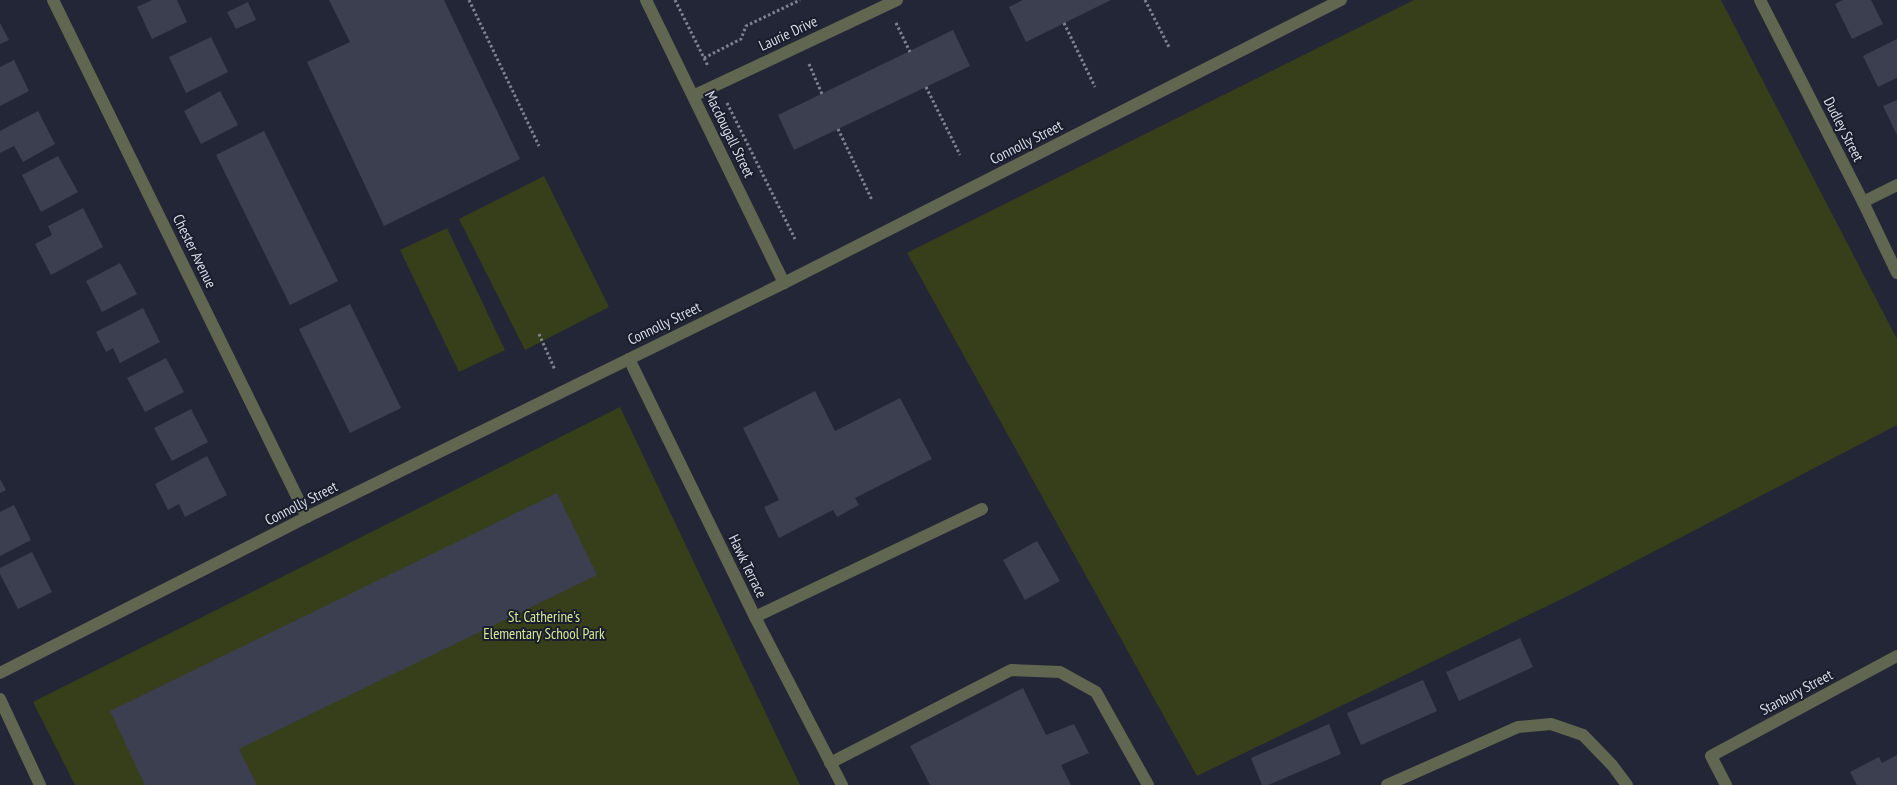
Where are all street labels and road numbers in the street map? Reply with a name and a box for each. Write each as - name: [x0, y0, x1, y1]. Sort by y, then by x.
- street label: Laurie Drive: [756, 11, 820, 55]
- street label: Macdougall Street: [701, 88, 759, 180]
- street label: Dudley Street: [1820, 94, 1868, 164]
- street label: Connolly Street: [986, 116, 1066, 168]
- street label: Chester Avenue: [169, 211, 221, 291]
- street label: Connolly Street: [624, 297, 704, 349]
- street label: Connolly Street: [261, 477, 341, 529]
- street label: Hawk Terrace: [725, 531, 771, 601]
- street label: Stanbury Street: [1756, 665, 1836, 719]

